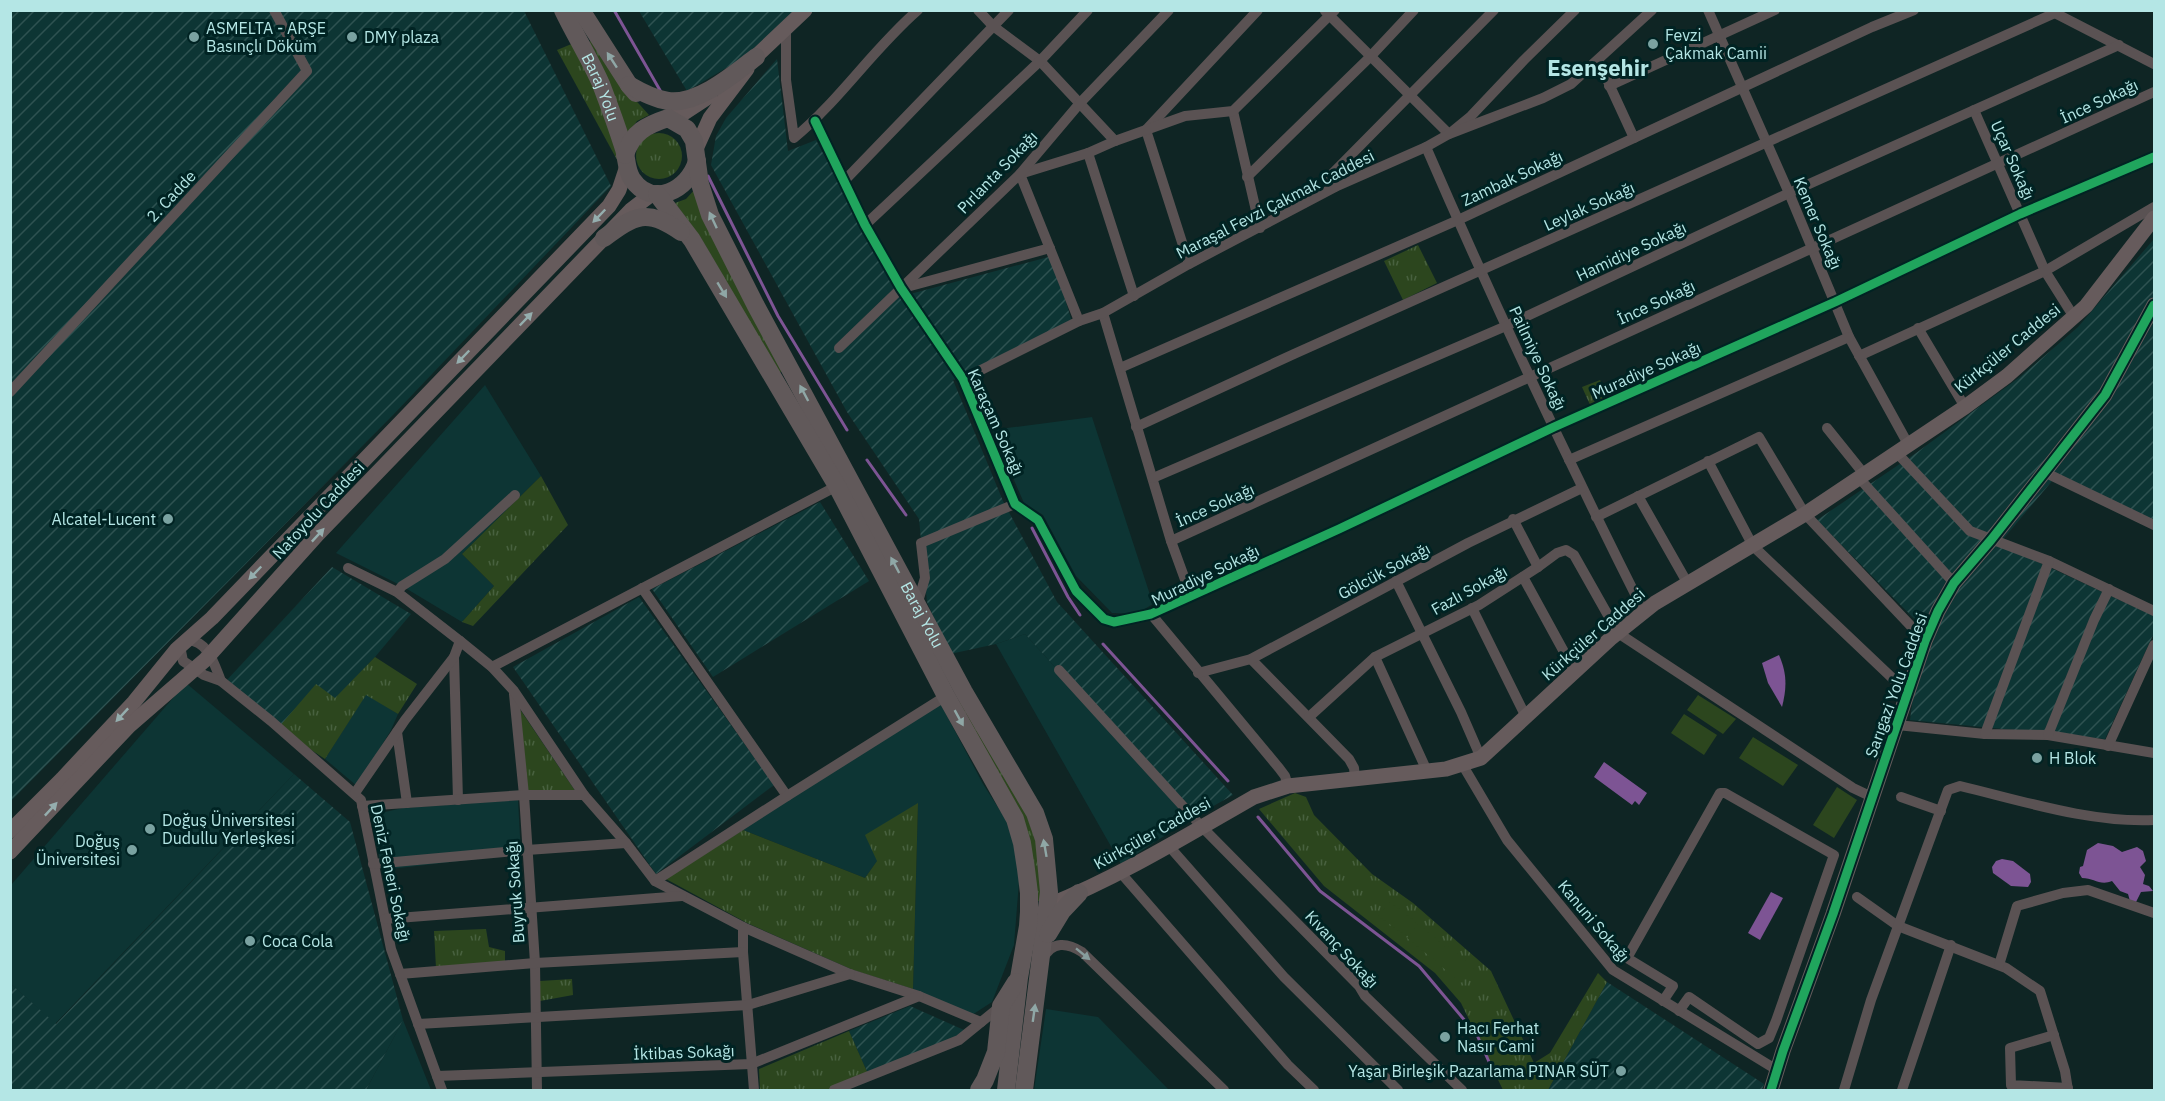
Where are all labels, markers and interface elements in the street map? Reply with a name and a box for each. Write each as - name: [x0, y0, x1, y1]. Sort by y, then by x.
- place label: ASMELTA - ARŞE Basınçlı Döküm: [206, 18, 326, 56]
- place label: Fevzi Çakmak Camii: [1665, 25, 1767, 63]
- place label: DMY plaza: [364, 27, 440, 47]
- marker: ASMELTA - ARŞE Basınçlı Döküm: [187, 30, 201, 44]
- marker: DMY plaza: [345, 30, 359, 44]
- marker: Fevzi Çakmak Camii: [1646, 37, 1660, 51]
- street label: Baraj Yolu: [577, 49, 624, 124]
- one-way arrow: [606, 52, 617, 68]
- district label: Esenşehir: [1547, 53, 1649, 82]
- street label: İnce Sokağı: [2057, 74, 2141, 128]
- street label: Uçar Sokağı: [1987, 117, 2039, 203]
- street label: Pırlanta Sokağı: [953, 127, 1041, 217]
- street label: Maraşal Fevzi Çakmak Caddesi: [1173, 145, 1377, 263]
- street label: Zambak Sokağı: [1458, 146, 1566, 210]
- street label: 2. Cadde: [142, 166, 200, 226]
- street label: Kemer Sokağı: [1790, 174, 1846, 272]
- street label: Leylak Sokağı: [1540, 177, 1638, 235]
- one-way arrow: [592, 209, 606, 223]
- one-way arrow: [709, 212, 718, 229]
- street label: Hamidiye Sokağı: [1573, 217, 1689, 285]
- street label: İnce Sokağı: [1614, 275, 1698, 329]
- one-way arrow: [717, 282, 727, 299]
- street label: Kürkçüler Caddesi: [1950, 299, 2064, 397]
- street label: Pailmiye Sokağı: [1505, 303, 1571, 413]
- one-way arrow: [519, 311, 533, 326]
- street label: Muradiye Sokağı: [1588, 337, 1704, 403]
- one-way arrow: [457, 349, 471, 363]
- street label: Karaçam Sokağı: [964, 365, 1028, 479]
- one-way arrow: [799, 384, 809, 401]
- street label: Natoyolu Caddesi: [268, 457, 368, 563]
- street label: İnce Sokağı: [1173, 479, 1257, 531]
- place label: Alcatel-Lucent: [52, 509, 156, 529]
- marker: Alcatel-Lucent: [161, 512, 175, 526]
- one-way arrow: [311, 527, 325, 542]
- street label: Gölcük Sokağı: [1335, 538, 1433, 604]
- street label: Muradiye Sokağı: [1148, 540, 1262, 610]
- one-way arrow: [890, 556, 900, 573]
- street label: Fazlı Sokağı: [1427, 561, 1511, 619]
- one-way arrow: [249, 566, 263, 580]
- street label: Baraj Yolu: [896, 578, 948, 651]
- street label: Kürkçüler Caddesi: [1537, 584, 1649, 684]
- street label: Sarıgazi Yolu Caddesi: [1861, 610, 1931, 760]
- one-way arrow: [115, 707, 129, 722]
- one-way arrow: [954, 709, 964, 726]
- place label: H Blok: [2049, 748, 2097, 768]
- marker: H Blok: [2030, 751, 2044, 765]
- street label: Kürkçüler Caddesi: [1090, 793, 1214, 873]
- street label: Deniz Feneri Sokağı: [367, 802, 415, 944]
- one-way arrow: [43, 803, 57, 817]
- place label: Doğuş Üniversitesi Dudullu Yerleşkesi: [162, 810, 295, 848]
- marker: Doğuş Üniversitesi Dudullu Yerleşkesi: [143, 822, 157, 836]
- place label: Doğuş Üniversitesi: [36, 831, 120, 869]
- one-way arrow: [1040, 838, 1049, 857]
- street label: Buyruk Sokağı: [501, 840, 529, 944]
- marker: Doğuş Üniversitesi: [125, 843, 139, 857]
- street label: Kanuni Sokağı: [1554, 876, 1634, 966]
- street label: Kıvanç Sokağı: [1301, 906, 1383, 992]
- place label: Coca Cola: [262, 931, 334, 951]
- marker: Coca Cola: [243, 934, 257, 948]
- one-way arrow: [1075, 947, 1090, 960]
- one-way arrow: [1029, 1003, 1038, 1022]
- place label: Hacı Ferhat Nasır Cami: [1457, 1018, 1539, 1056]
- marker: Hacı Ferhat Nasır Cami: [1438, 1030, 1452, 1044]
- street label: İktibas Sokağı: [633, 1040, 735, 1064]
- place label: Yaşar Birleşik Pazarlama PINAR SÜT: [1348, 1061, 1609, 1081]
- marker: Yaşar Birleşik Pazarlama PINAR SÜT: [1614, 1064, 1628, 1078]

